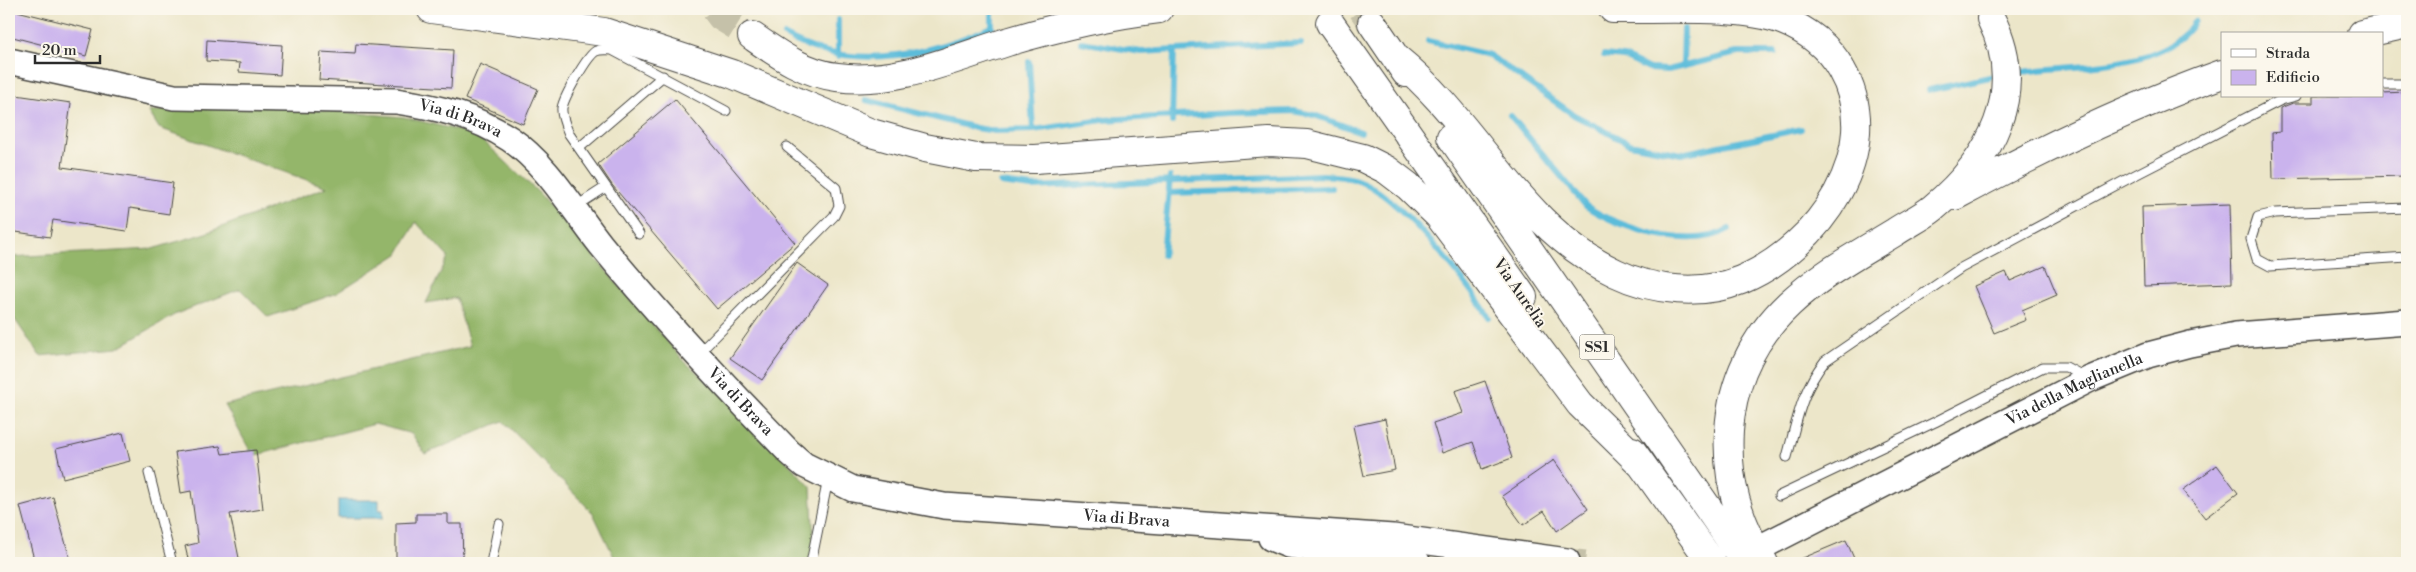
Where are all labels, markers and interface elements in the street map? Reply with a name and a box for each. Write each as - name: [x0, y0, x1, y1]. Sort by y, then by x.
- scale bar: [35, 32, 100, 64]
- legend: [2221, 32, 2384, 98]
- text: 20 m: [42, 41, 77, 60]
- text: Strada: [2266, 44, 2310, 63]
- text: Edificio: [2266, 68, 2320, 87]
- street label: Via di Brava: [416, 95, 507, 143]
- street label: Via Aurelia: [1488, 254, 1552, 332]
- road number: SS1: [1580, 334, 1614, 360]
- street label: Via della Maglianella: [2002, 348, 2147, 431]
- street label: Via di Brava: [703, 362, 778, 440]
- street label: Via di Brava: [1081, 506, 1171, 532]

